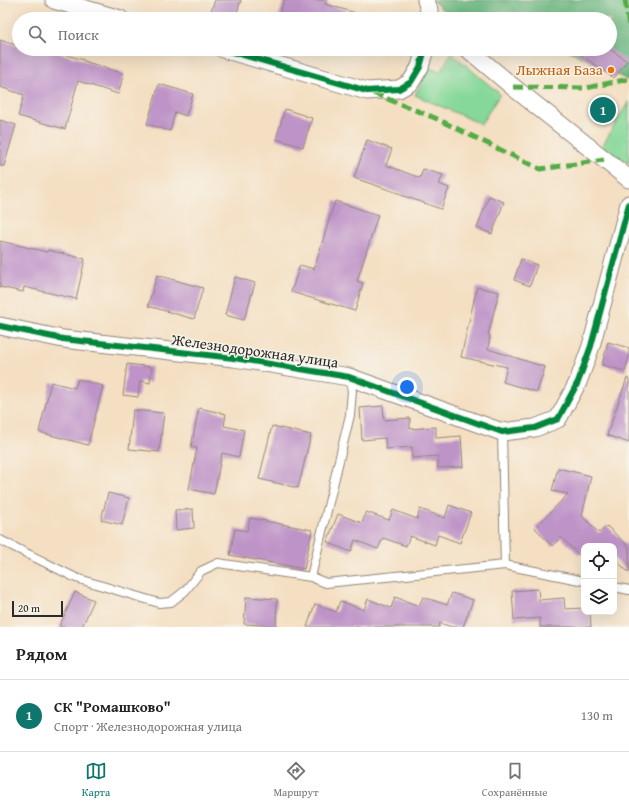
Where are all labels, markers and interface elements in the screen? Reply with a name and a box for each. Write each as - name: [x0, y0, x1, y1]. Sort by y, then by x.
- search box: [12, 12, 617, 56]
- icon: search: [26, 23, 48, 45]
- text: Поиск: [58, 24, 99, 45]
- place label: Лыжная База: [516, 59, 604, 80]
- marker: Лыжная База: [606, 65, 616, 75]
- pin: 1: [590, 95, 616, 125]
- street label: Железнодорожная улица: [169, 328, 341, 373]
- your location: [397, 377, 417, 397]
- map controls: [581, 543, 617, 615]
- button: locate: [581, 543, 617, 579]
- button: layers: [581, 579, 617, 615]
- scale bar: [12, 599, 63, 618]
- text: 20 m: [18, 600, 40, 616]
- text: Рядом: [16, 641, 67, 666]
- text: СК "Ромашково": [54, 696, 171, 717]
- text: 1: [26, 706, 32, 725]
- text: 130 m: [581, 706, 613, 725]
- text: Спорт · Железнодорожная улица: [54, 717, 242, 736]
- tab: Карта: [82, 760, 110, 800]
- tab: Маршрут: [273, 760, 318, 800]
- tab: Сохранённые: [482, 760, 547, 800]

